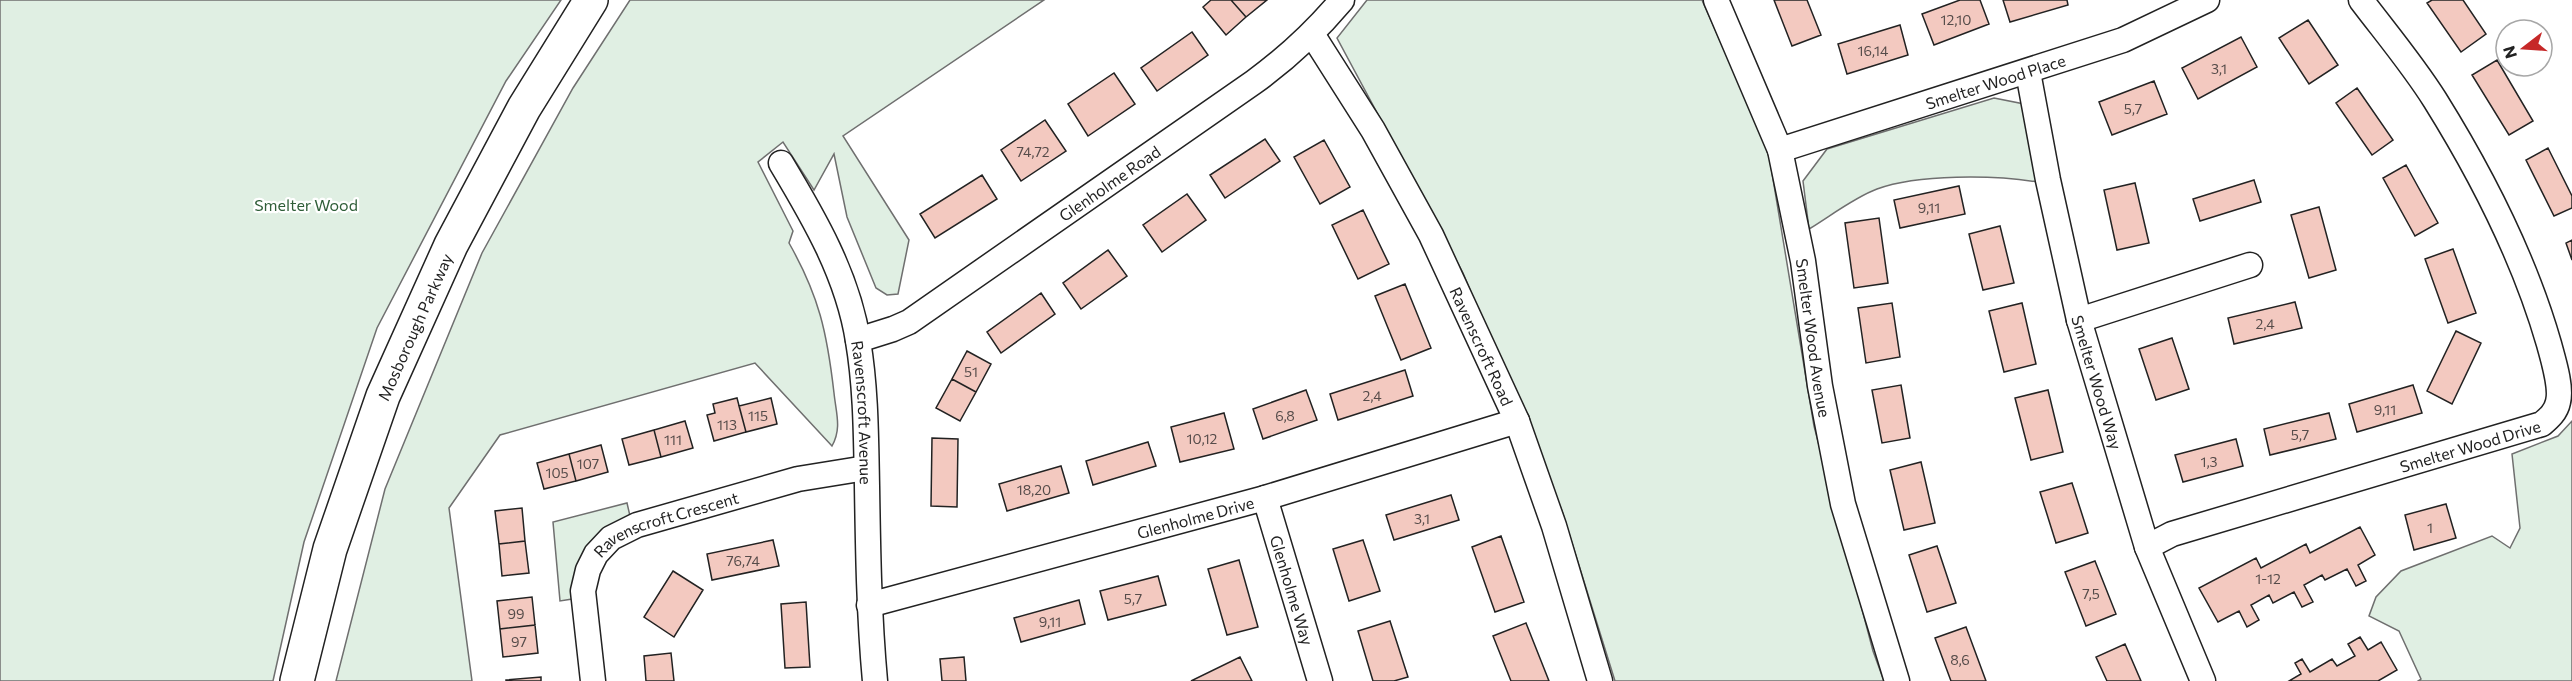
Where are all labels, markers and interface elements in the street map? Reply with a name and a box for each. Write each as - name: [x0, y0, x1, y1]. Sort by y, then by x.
- house number: 12,10: [1940, 11, 1972, 28]
- north arrow: [2494, 18, 2554, 78]
- house number: 16,14: [1858, 42, 1889, 59]
- text: N: [2498, 44, 2520, 61]
- street label: Smelter Wood Place: [1923, 50, 2068, 112]
- house number: 3,1: [2211, 60, 2227, 77]
- house number: 5,7: [2124, 100, 2142, 117]
- street label: Glenholme Road: [1055, 141, 1164, 225]
- house number: 74,72: [1016, 143, 1050, 160]
- park label: Smelter Wood: [254, 195, 358, 214]
- house number: 9,11: [1918, 199, 1940, 216]
- street label: Mosborough Parkway: [373, 250, 456, 403]
- street label: Smelter Wood Avenue: [1793, 257, 1835, 419]
- street label: Ravenscroft Road: [1447, 284, 1518, 408]
- street label: Smelter Wood Way: [2069, 313, 2127, 451]
- house number: 2,4: [2255, 315, 2275, 332]
- street label: Ravenscroft Avenue: [849, 339, 876, 485]
- house number: 51: [964, 363, 978, 380]
- house number: 2,4: [1362, 387, 1382, 404]
- house number: 9,11: [2374, 401, 2396, 418]
- house number: 115: [748, 407, 768, 424]
- house number: 6,8: [1275, 407, 1295, 424]
- house number: 113: [717, 416, 737, 433]
- street label: Smelter Wood Drive: [2397, 416, 2542, 475]
- house number: 5,7: [2291, 426, 2309, 443]
- house number: 10,12: [1187, 430, 1218, 447]
- house number: 111: [664, 431, 682, 448]
- house number: 1,3: [2200, 453, 2218, 470]
- house number: 107: [577, 455, 599, 472]
- house number: 105: [545, 464, 569, 481]
- house number: 18,20: [1017, 481, 1051, 498]
- street label: Ravenscroft Crescent: [589, 487, 741, 561]
- street label: Glenholme Drive: [1135, 492, 1256, 542]
- house number: 3,1: [1414, 510, 1430, 527]
- house number: 1: [2427, 519, 2433, 536]
- street label: Glenholme Way: [1267, 533, 1318, 647]
- house number: 76,74: [726, 552, 760, 569]
- house number: 1-12: [2255, 570, 2281, 587]
- house number: 7,5: [2082, 585, 2100, 602]
- house number: 5,7: [1124, 590, 1142, 607]
- house number: 99: [508, 605, 525, 622]
- house number: 9,11: [1039, 613, 1061, 630]
- house number: 97: [511, 633, 527, 650]
- house number: 8,6: [1950, 651, 1970, 668]

